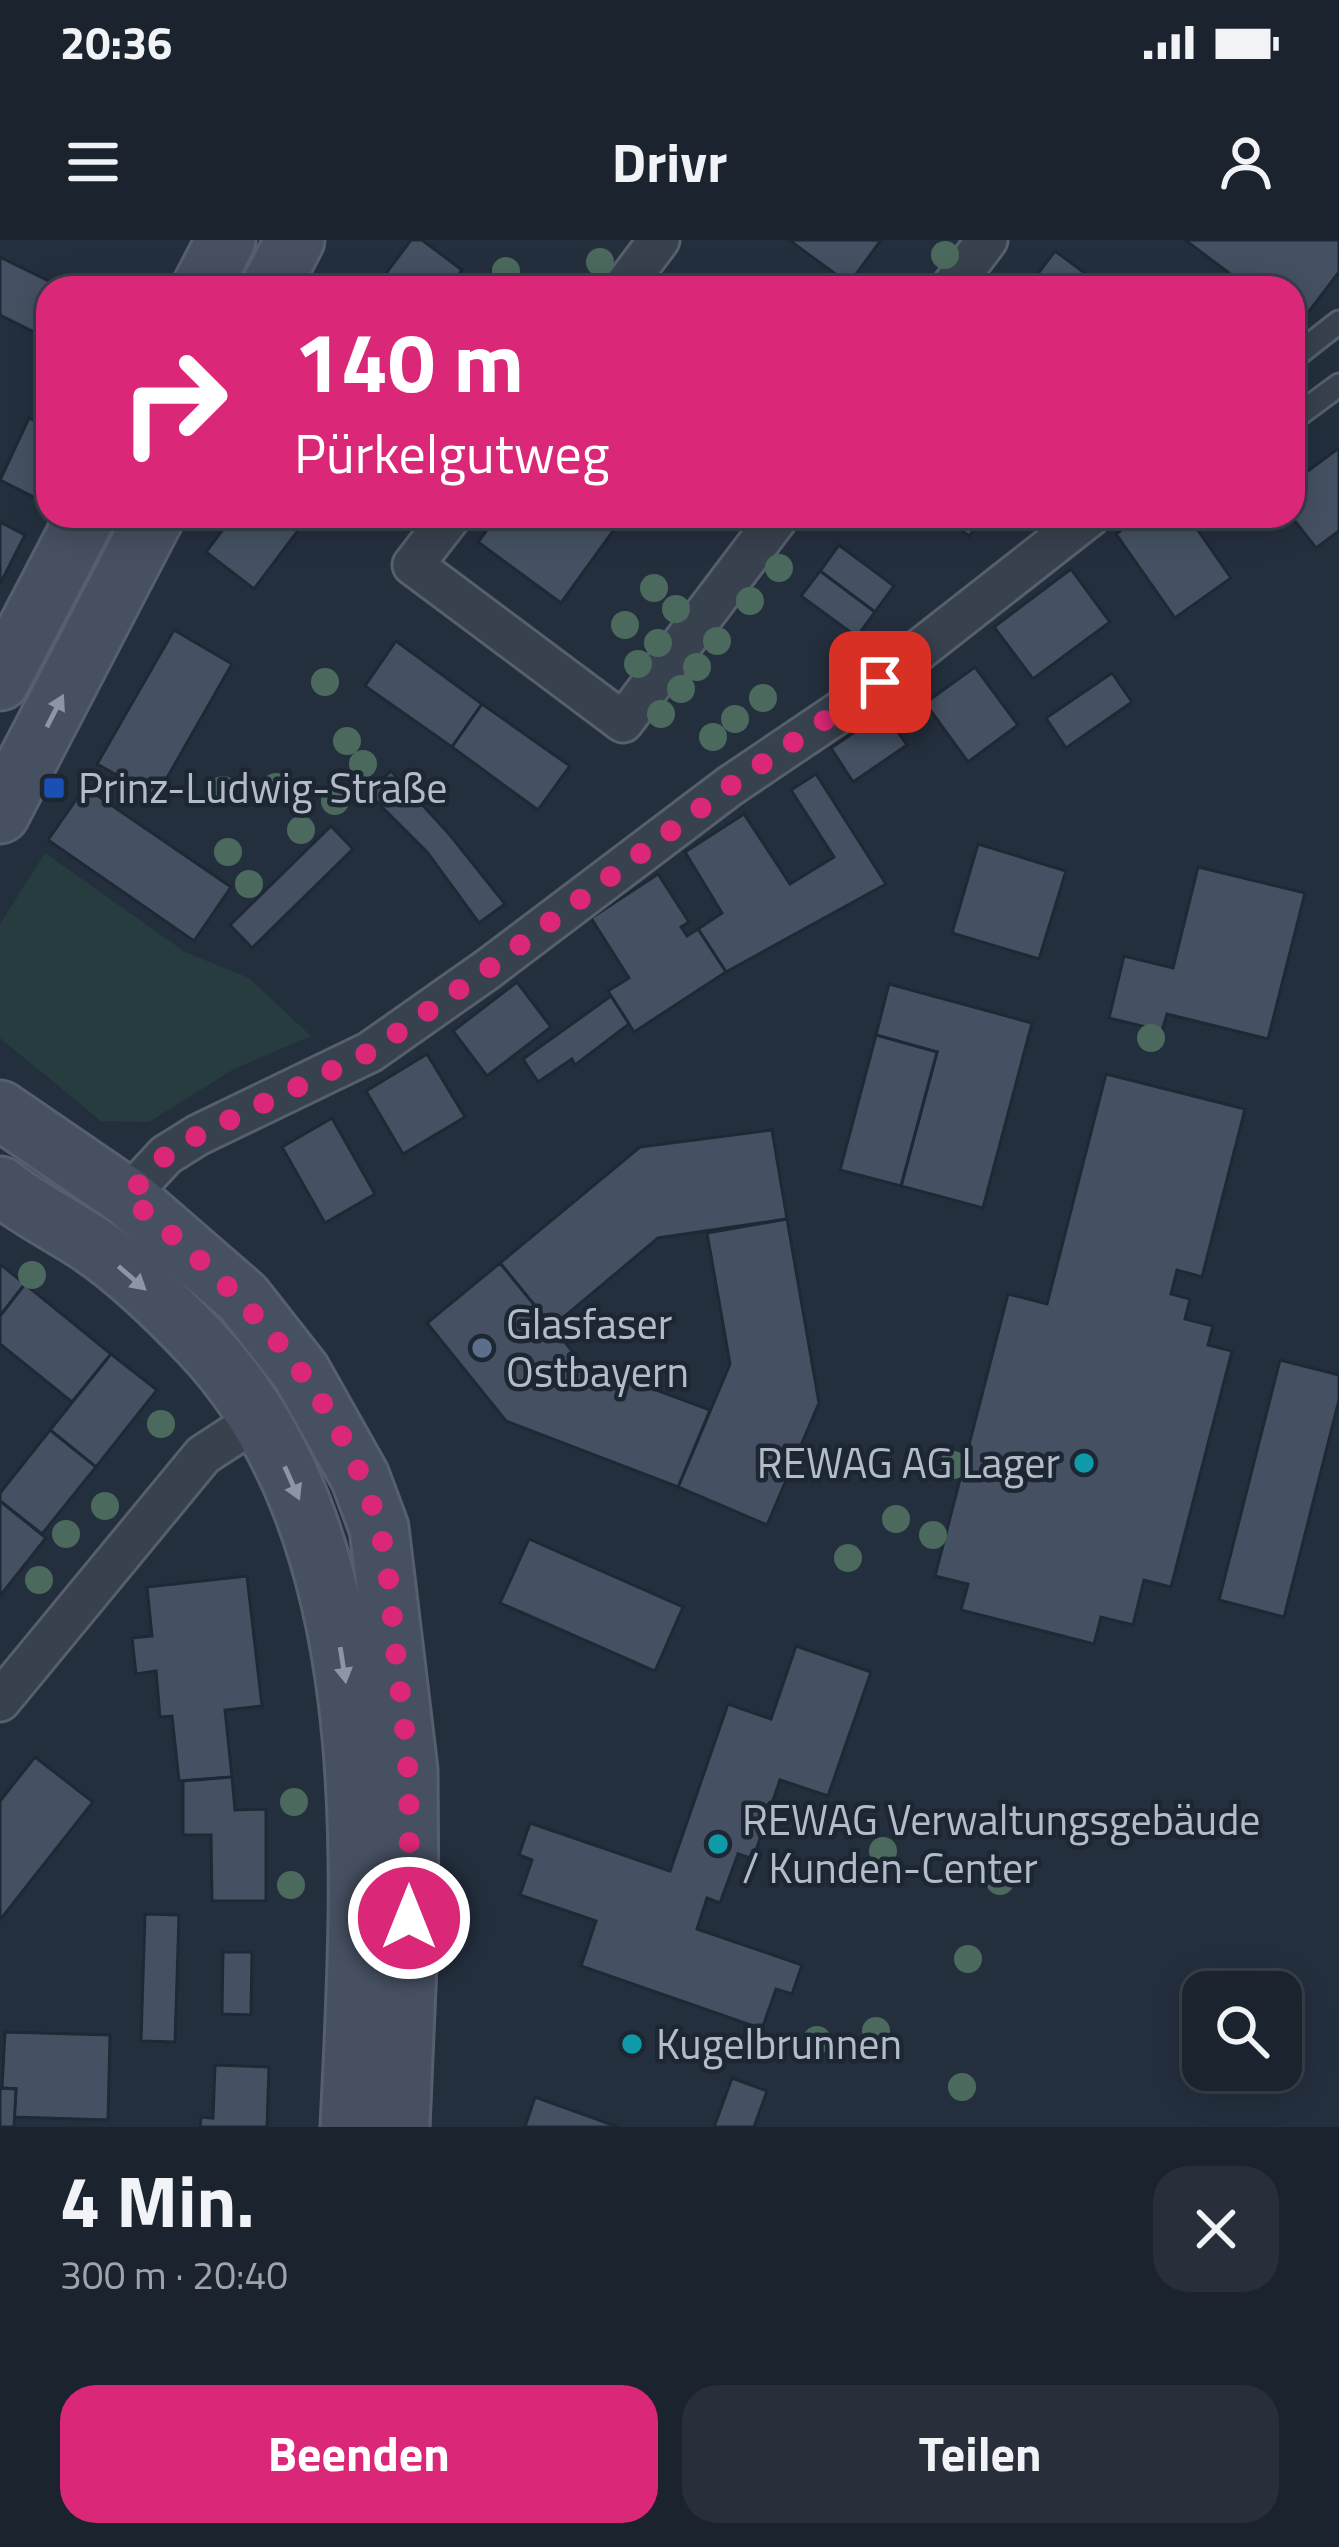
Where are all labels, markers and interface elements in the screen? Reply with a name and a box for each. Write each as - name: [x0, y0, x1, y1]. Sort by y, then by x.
- text: 20:36: [60, 8, 172, 76]
- text: Drivr: [612, 121, 727, 203]
- icon: menu: [60, 129, 126, 195]
- icon: person: [1213, 129, 1279, 195]
- text: 140 m: [294, 297, 524, 425]
- icon: right: [96, 324, 252, 480]
- text: Pürkelgutweg: [294, 412, 610, 494]
- pin: [829, 631, 931, 733]
- icon: arrive: [847, 649, 913, 715]
- one-way arrow: [45, 694, 65, 728]
- place label: Prinz-Ludwig-Straße: [78, 755, 447, 819]
- marker: Prinz-Ludwig-Straße: [41, 775, 67, 801]
- one-way arrow: [117, 1264, 147, 1291]
- place label: Glasfaser Ostbayern: [506, 1291, 689, 1403]
- marker: Glasfaser Ostbayern: [469, 1335, 495, 1361]
- place label: REWAG AG Lager: [757, 1430, 1060, 1494]
- marker: REWAG AG Lager: [1071, 1450, 1097, 1476]
- one-way arrow: [283, 1466, 303, 1501]
- one-way arrow: [333, 1647, 352, 1684]
- place label: REWAG Verwaltungsgebäude / Kunden-Center: [742, 1787, 1261, 1899]
- marker: REWAG Verwaltungsgebäude / Kunden-Center: [705, 1831, 731, 1857]
- position arrow: [346, 1855, 472, 1981]
- map controls: [1182, 1971, 1302, 2091]
- button: search: [1182, 1971, 1302, 2091]
- place label: Kugelbrunnen: [656, 2011, 902, 2075]
- marker: Kugelbrunnen: [619, 2031, 645, 2057]
- text: 4 Min.: [60, 2145, 255, 2255]
- button: close: [1153, 2166, 1279, 2292]
- text: 300 m · 20:40: [60, 2245, 288, 2304]
- button: Beenden: [60, 2385, 658, 2523]
- button: Teilen: [682, 2385, 1279, 2523]

